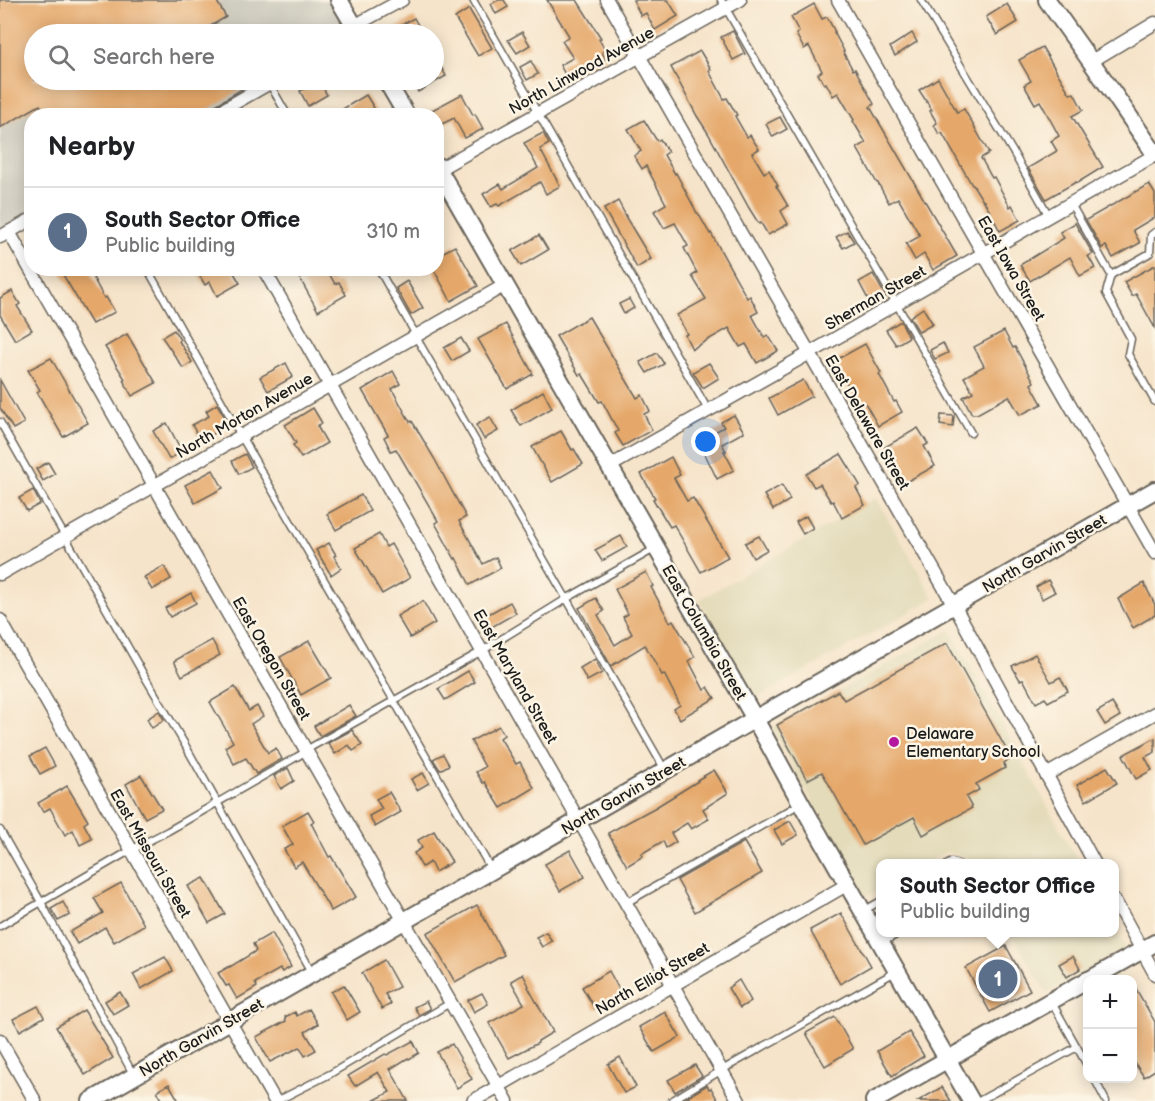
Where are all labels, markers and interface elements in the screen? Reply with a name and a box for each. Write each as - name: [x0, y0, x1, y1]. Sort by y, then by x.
- street label: North Linwood Avenue: [506, 23, 658, 119]
- search box: [24, 24, 444, 90]
- icon: search: [45, 41, 78, 74]
- text: Search here: [93, 44, 215, 71]
- text: Nearby: [48, 132, 135, 163]
- text: South Sector Office: [105, 207, 300, 234]
- street label: East Iowa Street: [973, 213, 1049, 325]
- text: 1: [63, 220, 72, 244]
- text: 310 m: [366, 220, 420, 244]
- text: Public building: [105, 234, 235, 258]
- street label: Sherman Street: [822, 262, 930, 335]
- street label: East Delaware Street: [820, 352, 913, 494]
- street label: North Morton Avenue: [173, 369, 317, 463]
- your location: [691, 427, 720, 456]
- street label: North Garvin Street: [979, 511, 1110, 598]
- street label: East Columbia Street: [657, 562, 750, 704]
- street label: East Oregon Street: [228, 594, 314, 724]
- street label: East Maryland Street: [468, 606, 561, 747]
- place label: Delaware Elementary School: [906, 725, 1040, 762]
- marker: Delaware Elementary School: [887, 735, 901, 749]
- street label: North Garvin Street: [558, 753, 689, 840]
- street label: East Missouri Street: [105, 786, 194, 922]
- popup: [876, 859, 1119, 937]
- text: South Sector Office: [900, 873, 1095, 900]
- text: Public building: [900, 900, 1030, 924]
- street label: North Elliot Street: [592, 939, 713, 1020]
- pin: 1: [978, 956, 1018, 1002]
- map controls: [1083, 975, 1137, 1083]
- button: +: [1083, 975, 1137, 1029]
- street label: North Garvin Street: [136, 995, 267, 1082]
- button: −: [1083, 1029, 1137, 1083]

